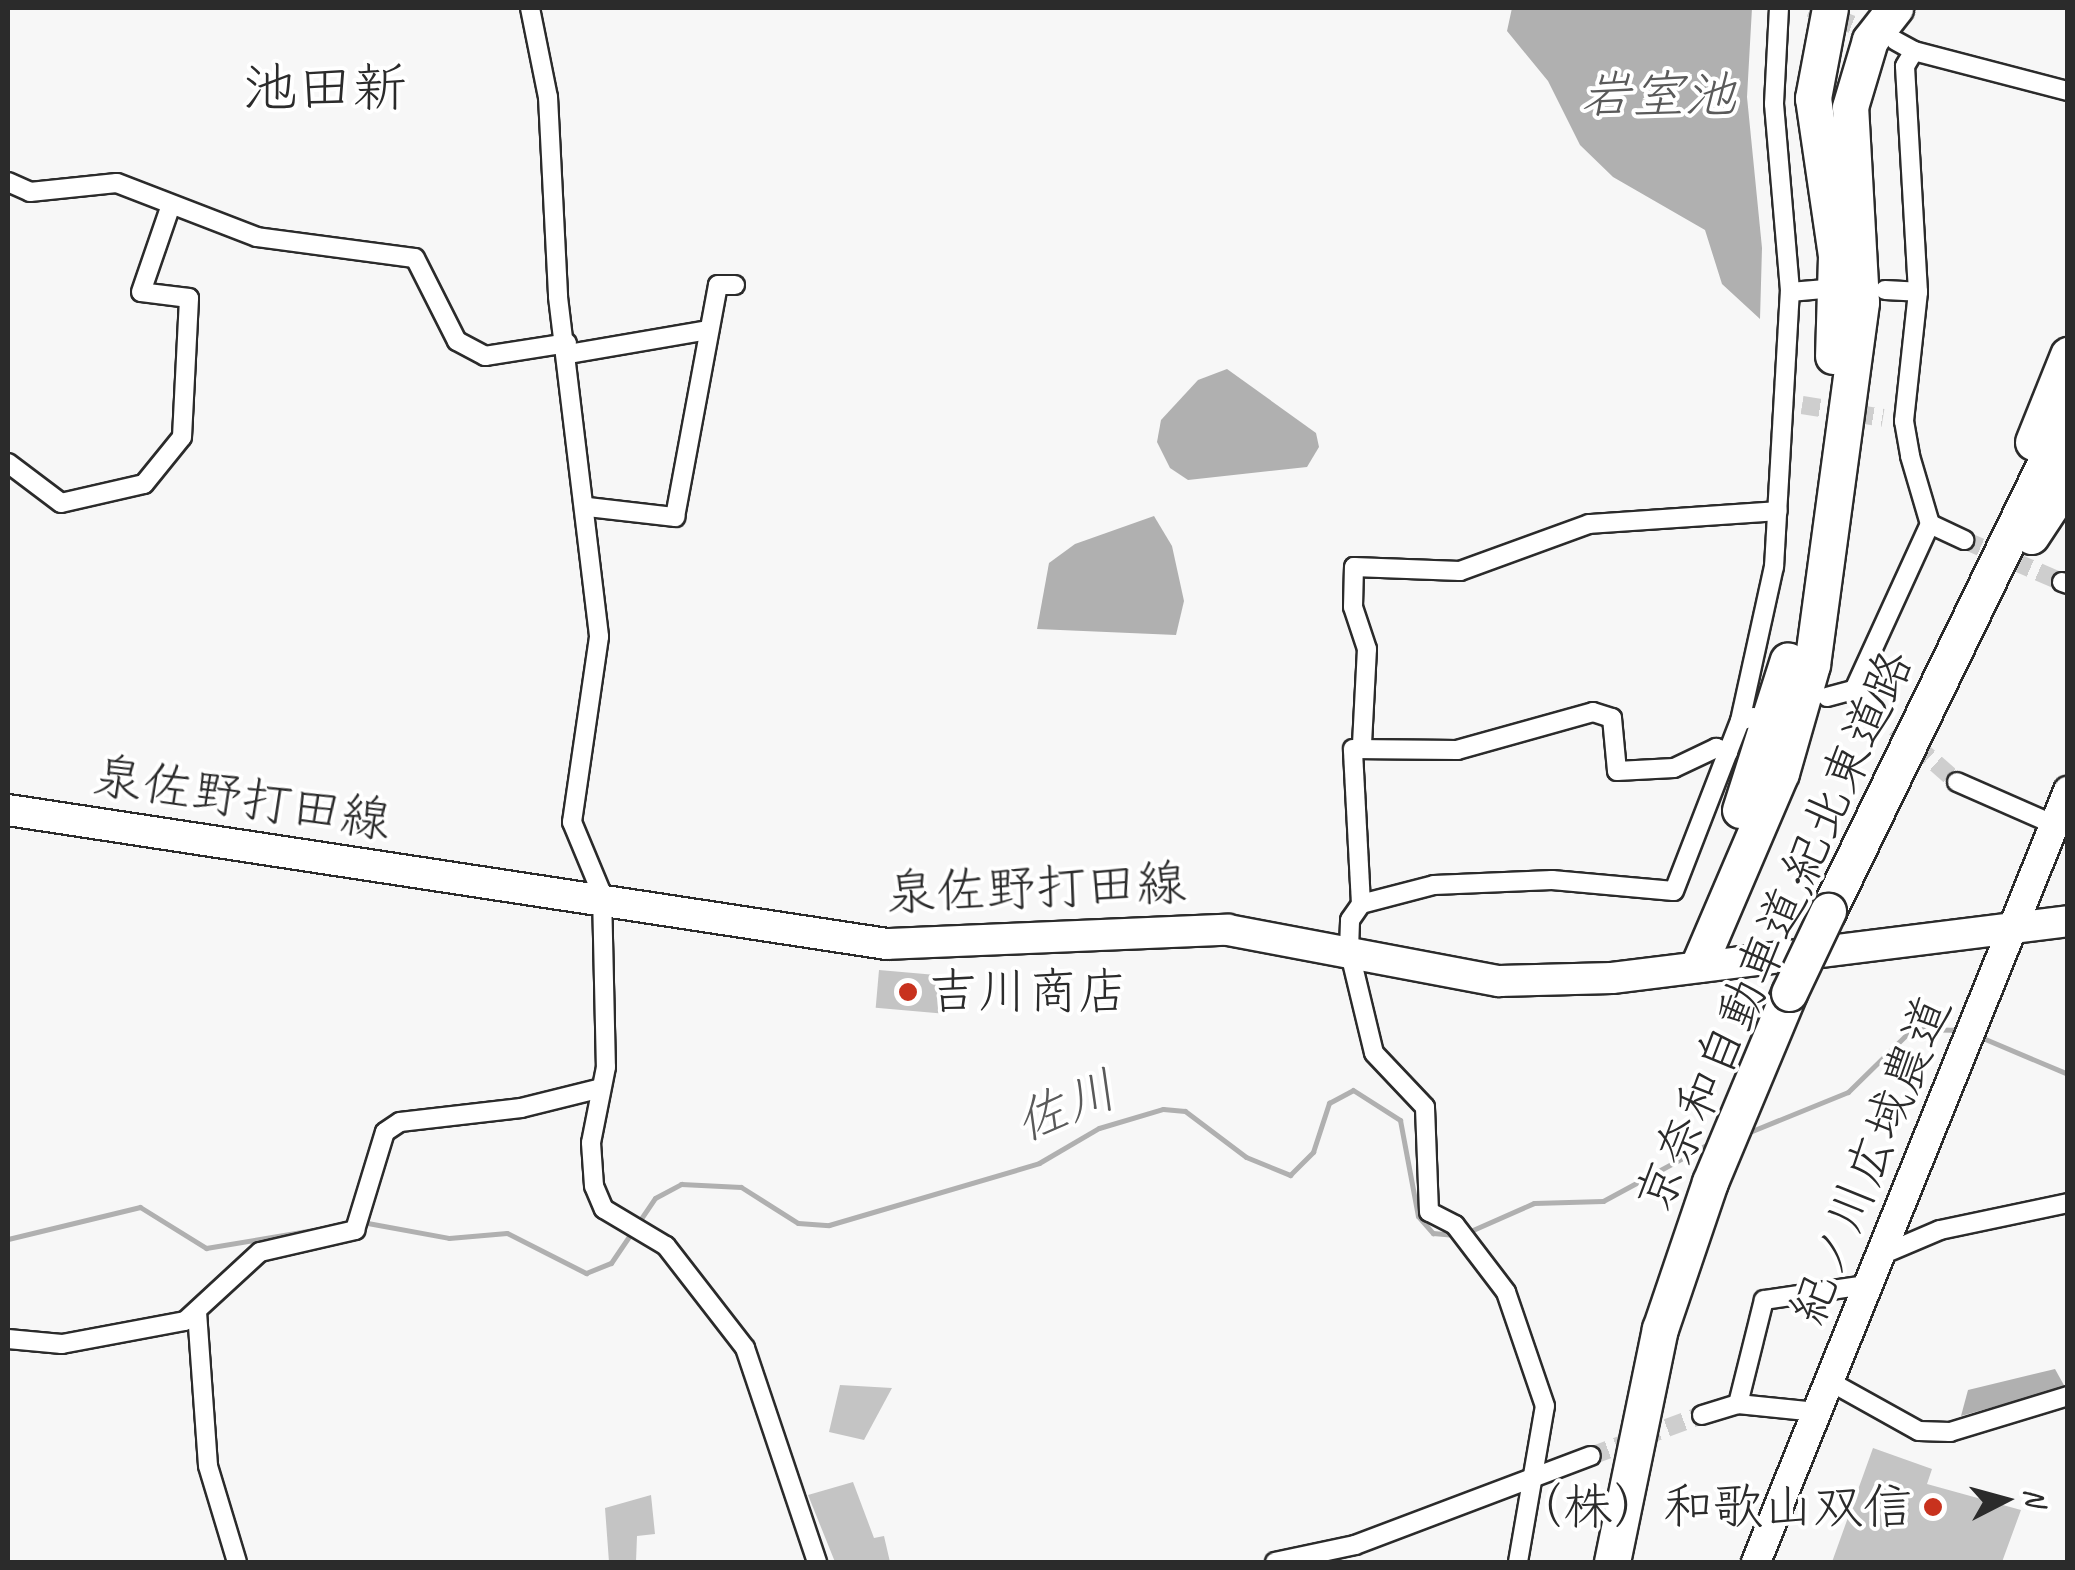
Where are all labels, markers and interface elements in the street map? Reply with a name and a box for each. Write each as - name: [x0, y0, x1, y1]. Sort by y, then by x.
- district label: 池田新: [243, 56, 407, 122]
- water label: 岩室池: [1580, 65, 1736, 127]
- street label: 京奈和自動車道;紀北東道路: [1623, 640, 1925, 1222]
- street label: 泉佐野打田線: [89, 745, 395, 851]
- street label: 泉佐野打田線: [885, 853, 1187, 923]
- place label: 吉川商店: [928, 962, 1128, 1022]
- marker: 吉川商店: [897, 981, 919, 1003]
- street label: 紀ノ川広域農道: [1777, 987, 1963, 1333]
- water label: 佐川: [1006, 1059, 1126, 1155]
- north arrow: [1955, 1450, 2055, 1550]
- place label: （株）和歌山双信: [1513, 1477, 1913, 1537]
- text: N: [2017, 1486, 2054, 1507]
- marker: （株）和歌山双信: [1922, 1496, 1944, 1518]

